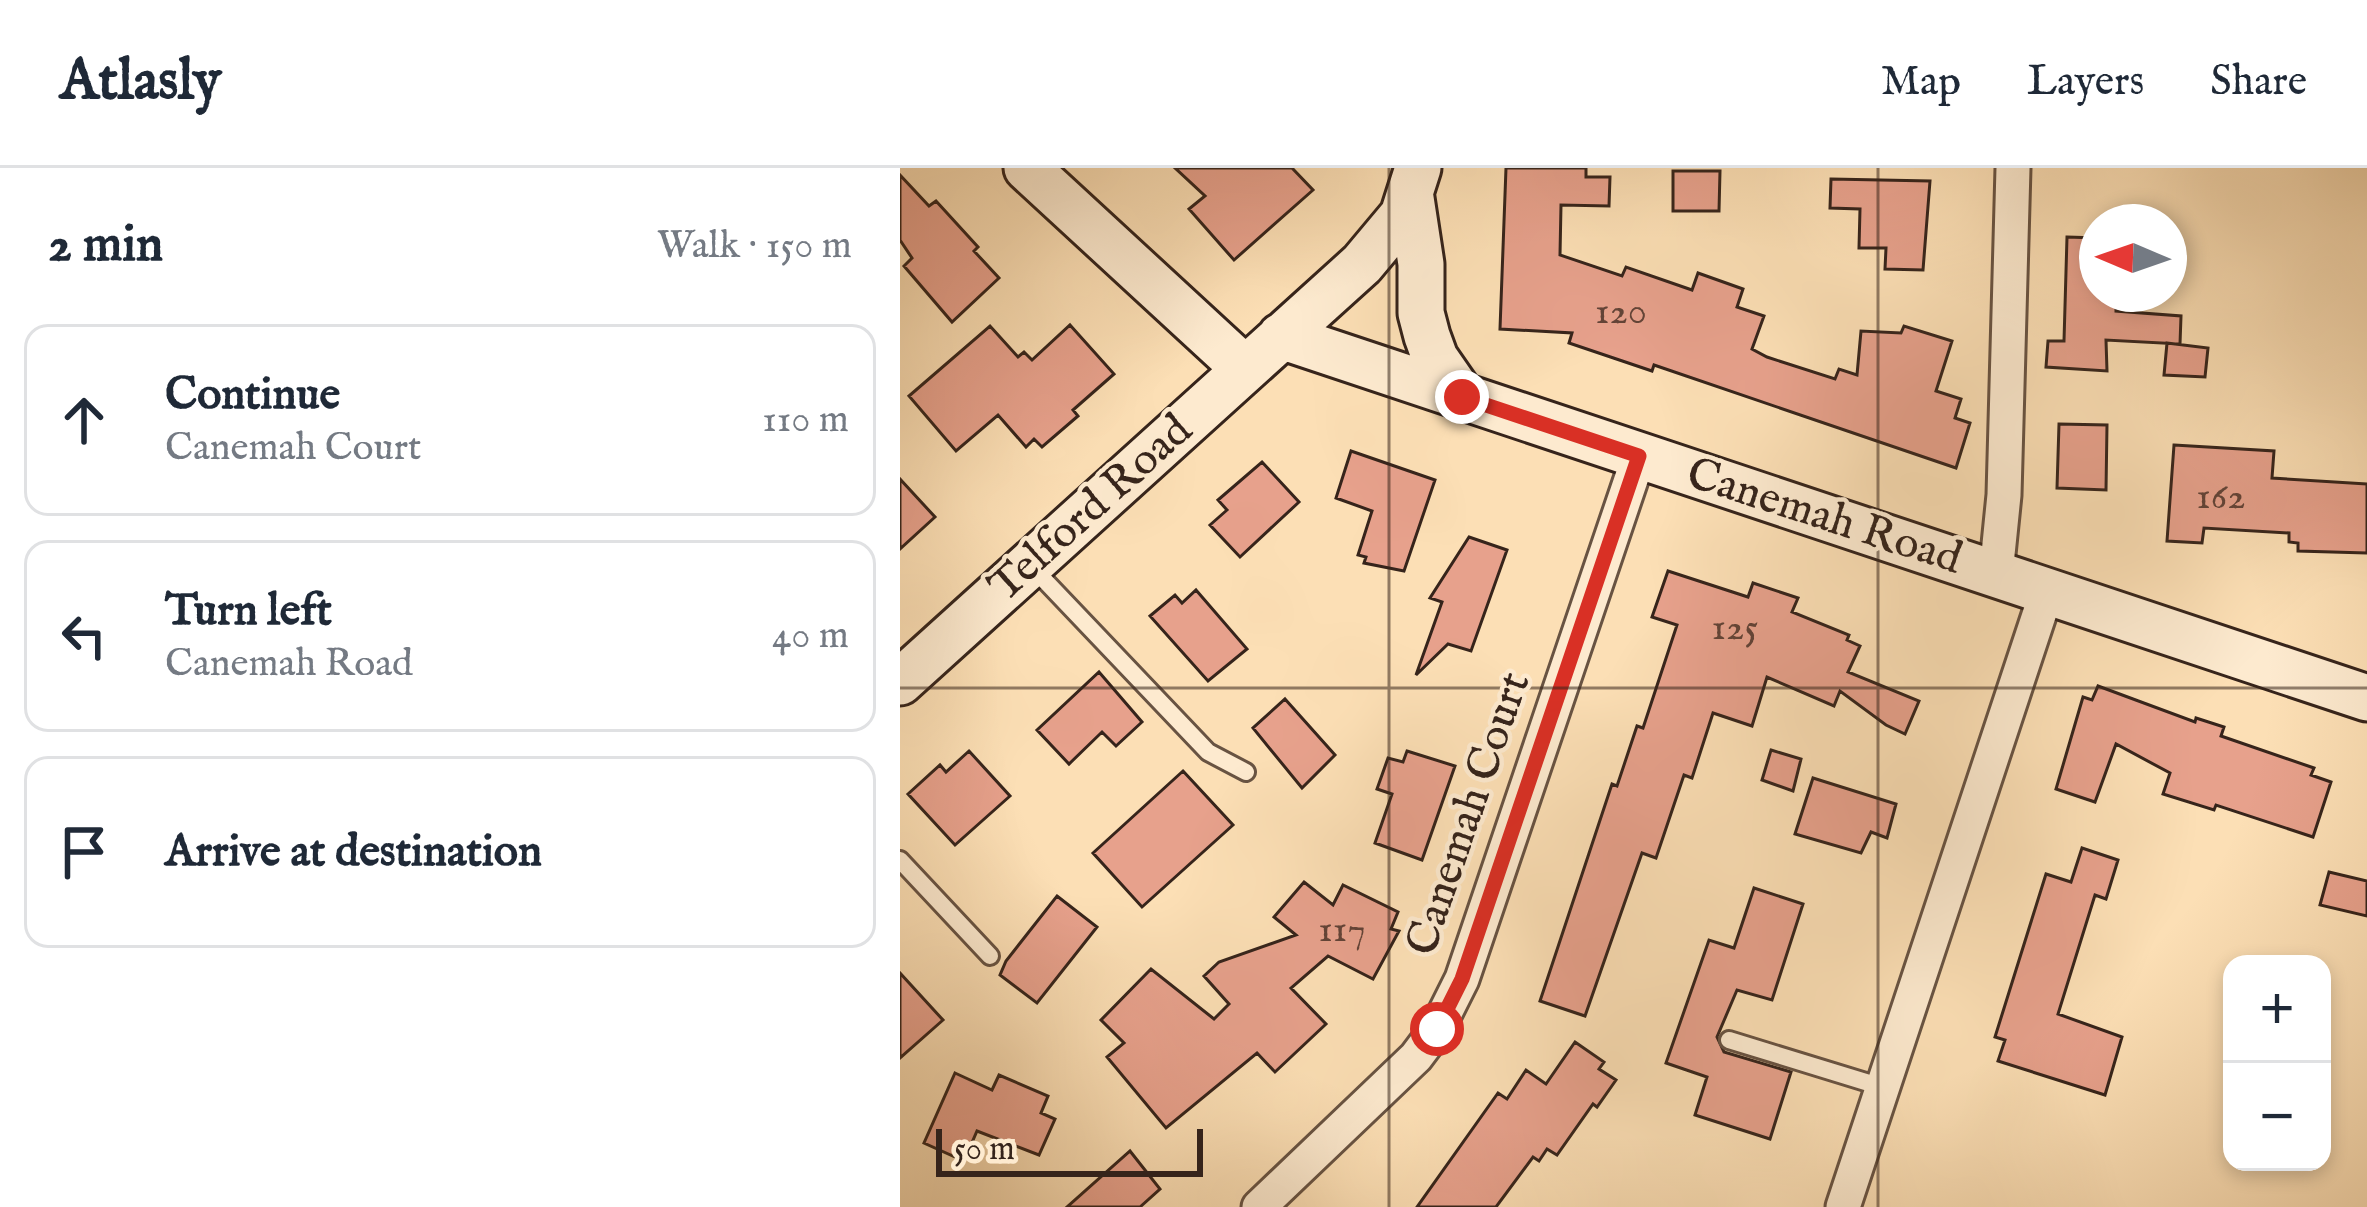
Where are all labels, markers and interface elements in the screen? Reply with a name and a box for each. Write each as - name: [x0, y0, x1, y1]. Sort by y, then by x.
- text: Atlasly: [60, 46, 221, 119]
- text: Map: [1881, 56, 1961, 109]
- text: Layers: [2027, 56, 2144, 109]
- text: Share: [2210, 56, 2307, 109]
- north arrow: [2079, 204, 2187, 312]
- text: 2 min: [48, 214, 163, 279]
- text: Walk · 150 m: [657, 222, 852, 271]
- house number: 120: [1595, 288, 1647, 337]
- text: Continue: [165, 367, 340, 424]
- route end: [1435, 370, 1489, 424]
- icon: ahead: [51, 387, 117, 453]
- text: 110 m: [762, 396, 849, 445]
- street label: Telford Road: [978, 402, 1205, 615]
- text: Canemah Court: [165, 424, 421, 473]
- street label: Canemah Road: [1679, 446, 1970, 589]
- house number: 162: [2196, 473, 2246, 522]
- text: Turn left: [165, 583, 332, 640]
- icon: left: [51, 603, 117, 669]
- house number: 125: [1712, 604, 1758, 653]
- text: 40 m: [772, 612, 849, 661]
- text: Canemah Road: [165, 640, 413, 689]
- street label: Canemah Court: [1394, 665, 1544, 963]
- icon: arrive: [51, 819, 117, 885]
- text: Arrive at destination: [165, 824, 542, 881]
- house number: 117: [1318, 906, 1366, 955]
- map controls: [2223, 955, 2331, 1171]
- button: +: [2223, 955, 2331, 1063]
- route start: [1410, 1002, 1464, 1056]
- button: −: [2223, 1063, 2331, 1171]
- scale bar: [936, 1123, 1203, 1176]
- text: 50 m: [954, 1129, 1015, 1171]

